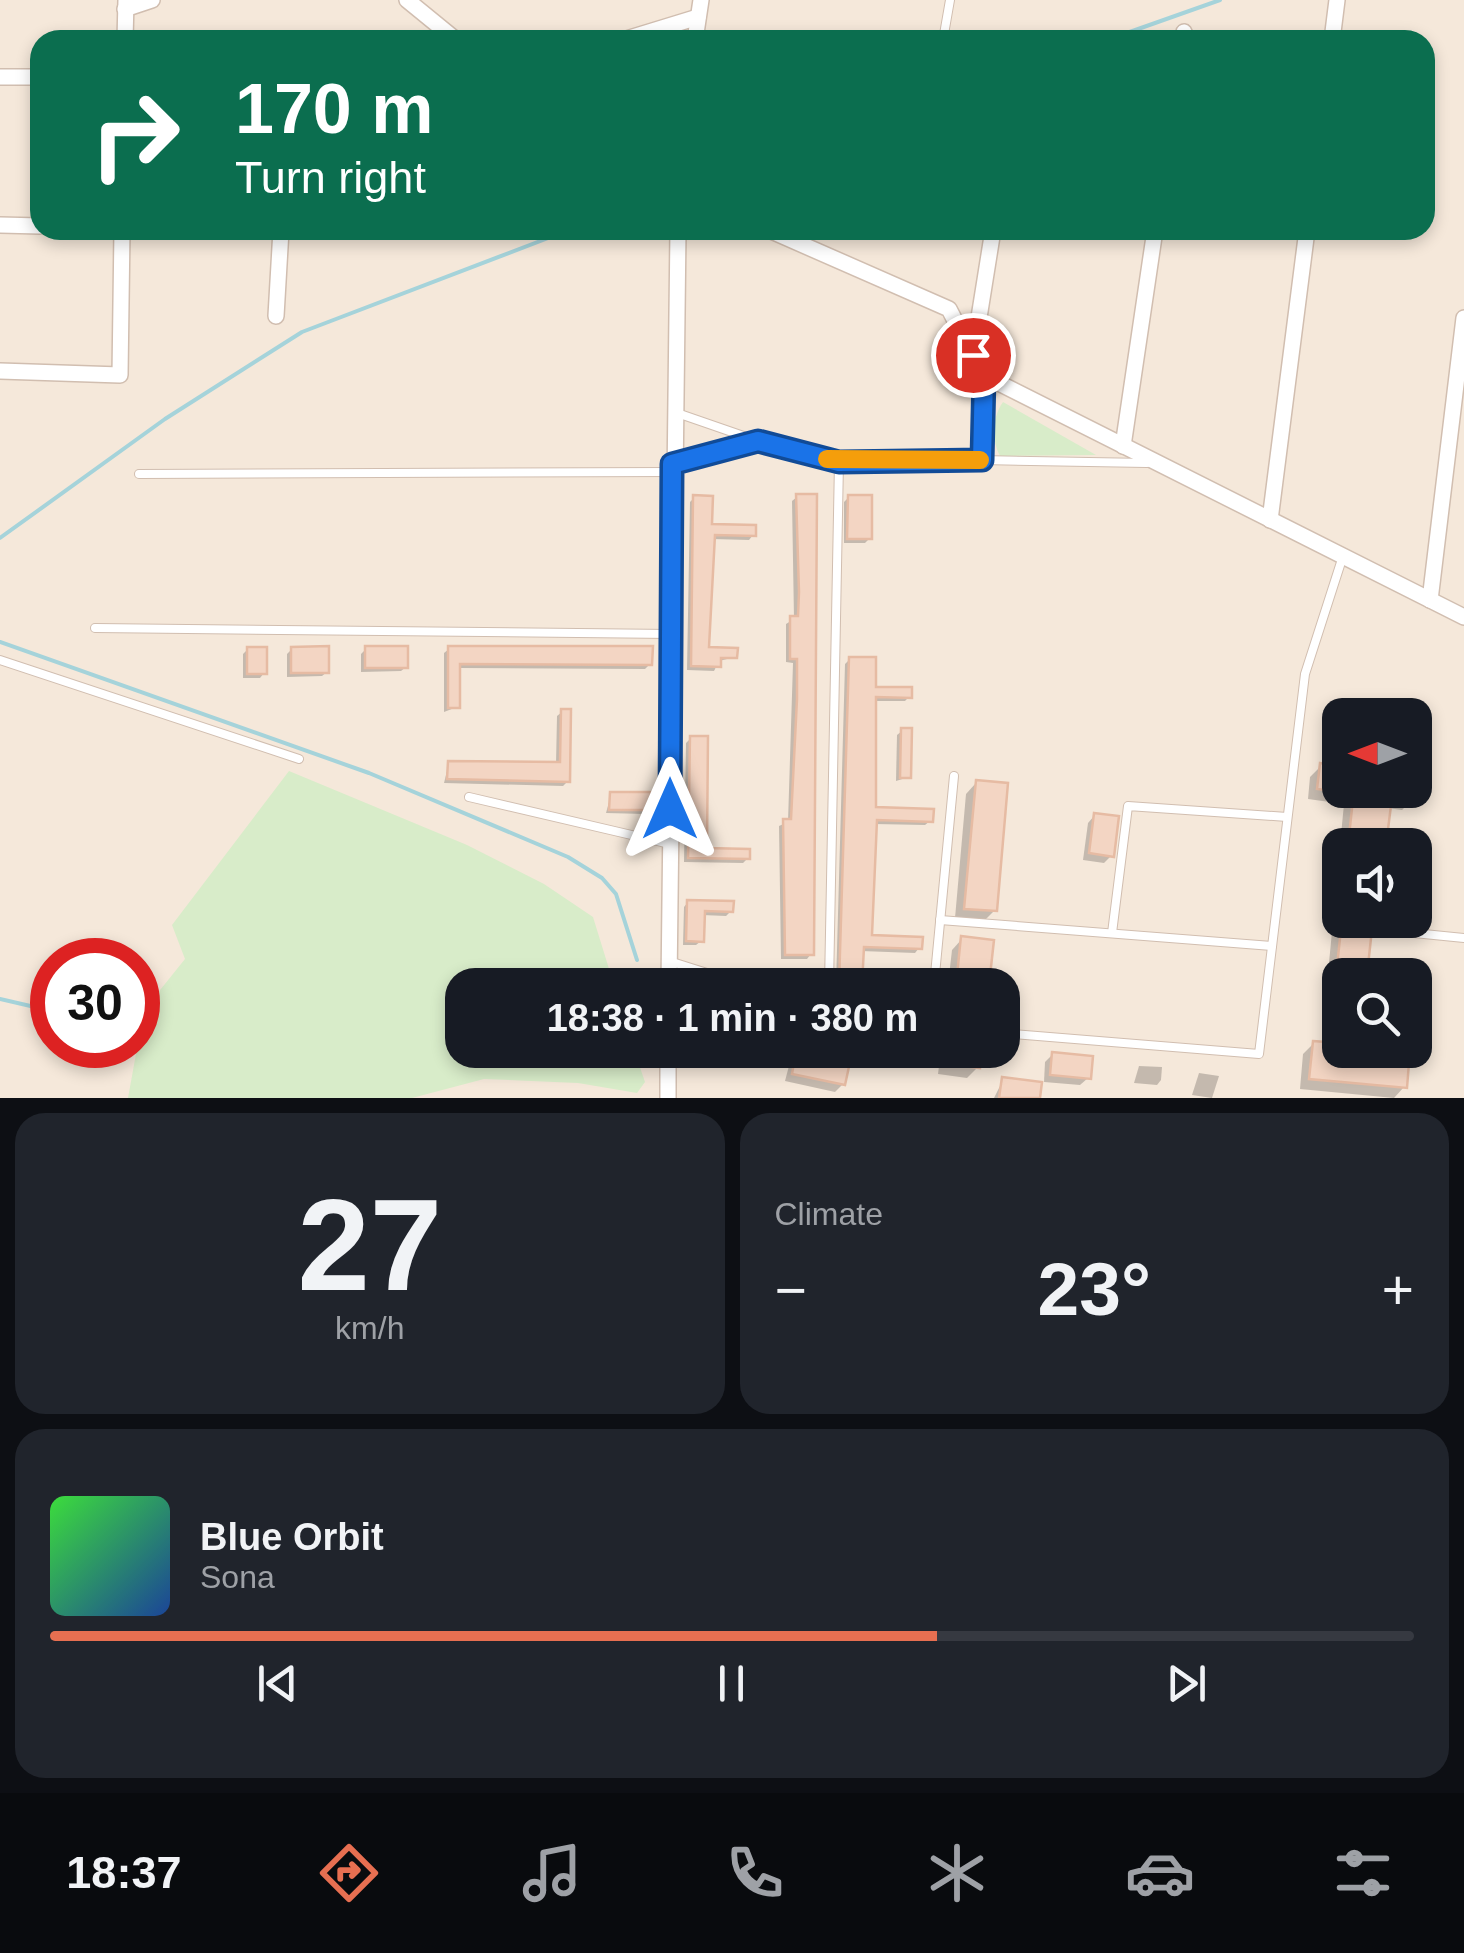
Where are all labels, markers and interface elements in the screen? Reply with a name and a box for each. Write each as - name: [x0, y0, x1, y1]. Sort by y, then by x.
- icon: right: [70, 70, 200, 200]
- text: 170 m: [235, 70, 433, 148]
- text: Turn right: [235, 152, 426, 203]
- pin: [931, 313, 1016, 398]
- icon: arrive: [946, 328, 1001, 383]
- north arrow: [1322, 698, 1432, 808]
- map controls: [1322, 698, 1432, 1068]
- position arrow: [618, 757, 722, 861]
- button: sound: [1322, 828, 1432, 938]
- speed limit sign: 30: [30, 938, 160, 1068]
- button: search: [1322, 958, 1432, 1068]
- text: 18:38 · 1 min · 380 m: [547, 997, 918, 1039]
- text: 27: [297, 1172, 442, 1318]
- text: Climate: [775, 1196, 883, 1232]
- text: 23°: [1038, 1247, 1151, 1331]
- text: −: [775, 1259, 807, 1321]
- text: +: [1382, 1259, 1414, 1321]
- text: km/h: [335, 1310, 404, 1346]
- text: Blue Orbit: [200, 1516, 384, 1558]
- text: Sona: [200, 1559, 275, 1595]
- icon: previous: [250, 1656, 305, 1711]
- icon: pause: [704, 1656, 759, 1711]
- icon: next: [1159, 1656, 1214, 1711]
- icon: directions: [314, 1838, 384, 1908]
- icon: music: [517, 1838, 587, 1908]
- icon: phone: [720, 1838, 790, 1908]
- icon: climate: [922, 1838, 992, 1908]
- icon: car: [1125, 1838, 1195, 1908]
- icon: filters: [1328, 1838, 1398, 1908]
- text: 18:37: [66, 1847, 181, 1898]

